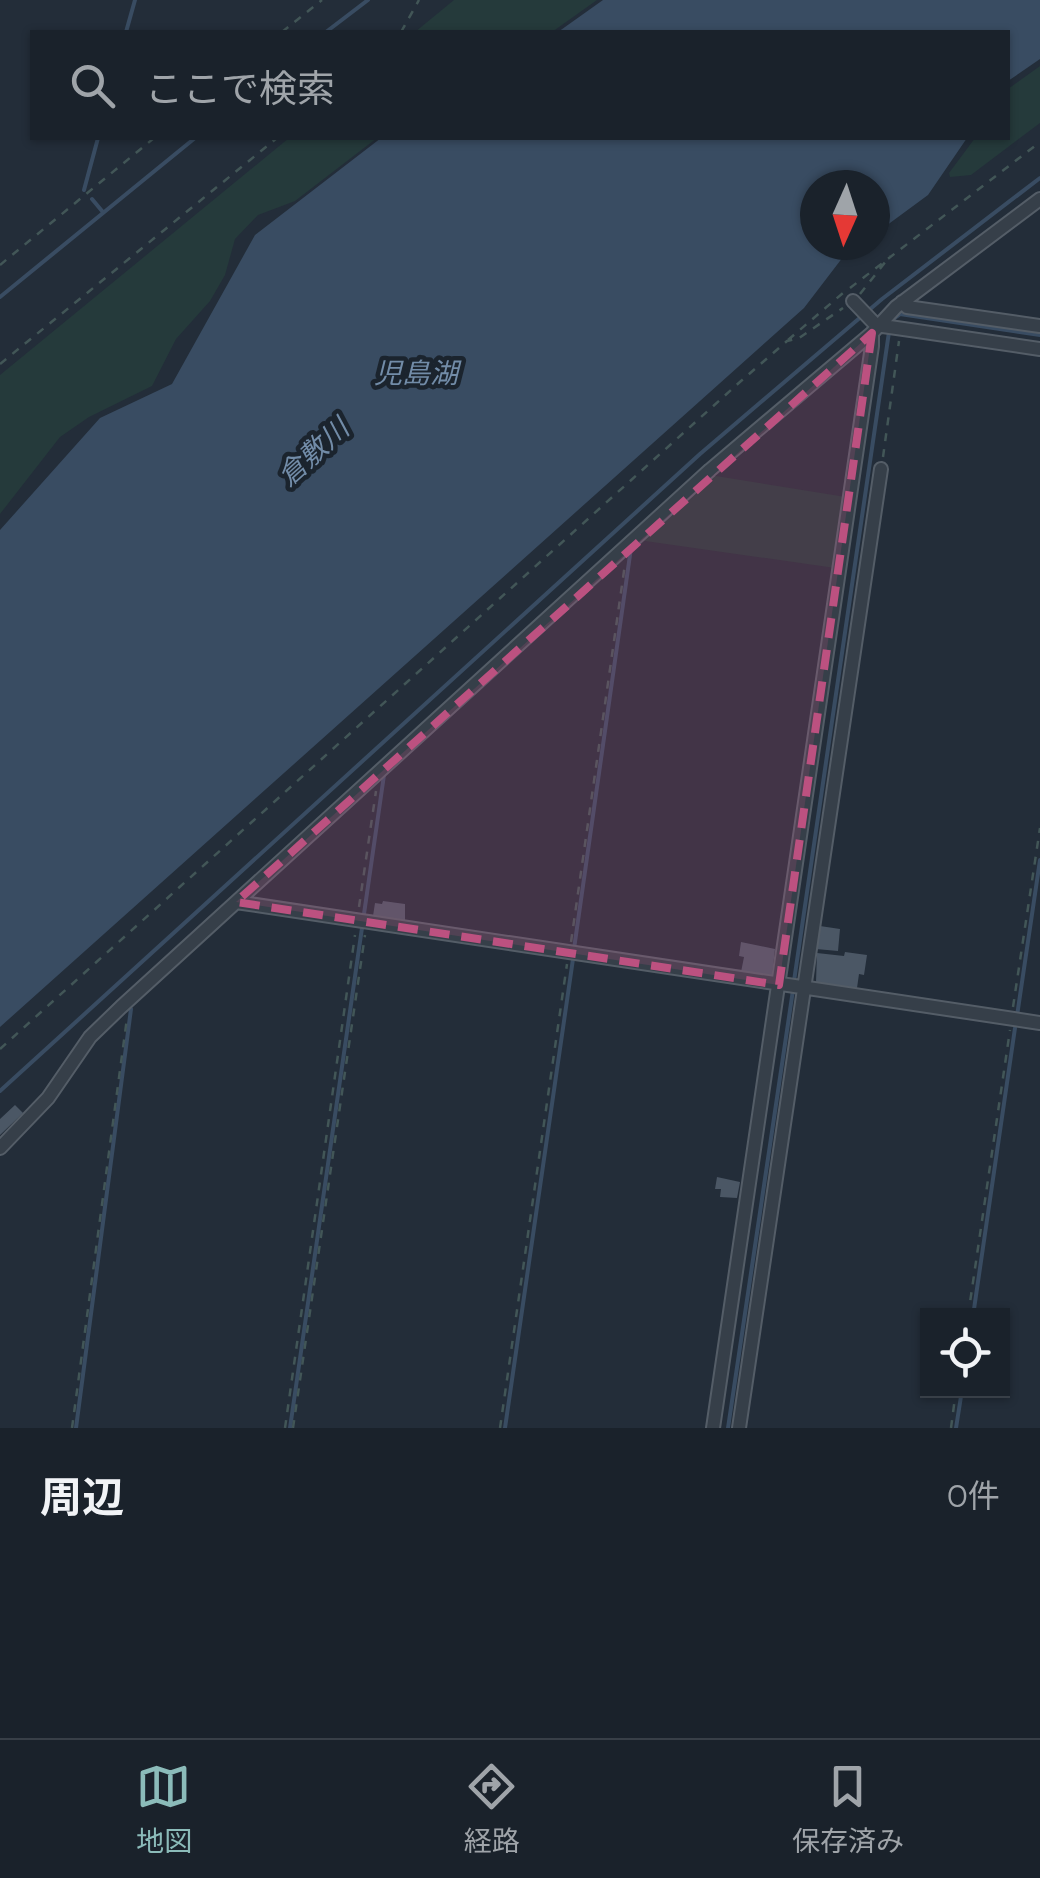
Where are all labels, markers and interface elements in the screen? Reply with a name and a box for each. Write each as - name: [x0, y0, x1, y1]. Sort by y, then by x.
- search box: [30, 30, 1010, 140]
- icon: search: [65, 58, 120, 113]
- text: ここで検索: [145, 65, 335, 112]
- north arrow: [800, 170, 890, 260]
- water label: 児島湖: [374, 356, 462, 390]
- water label: 倉敷川: [270, 409, 358, 493]
- map controls: [920, 1308, 1010, 1398]
- button: locate: [920, 1308, 1010, 1398]
- text: 周辺: [40, 1471, 124, 1523]
- text: 0件: [947, 1476, 1000, 1515]
- tab: 地図: [136, 1759, 192, 1859]
- tab: 経路: [464, 1759, 520, 1859]
- tab: 保存済み: [792, 1759, 904, 1859]

